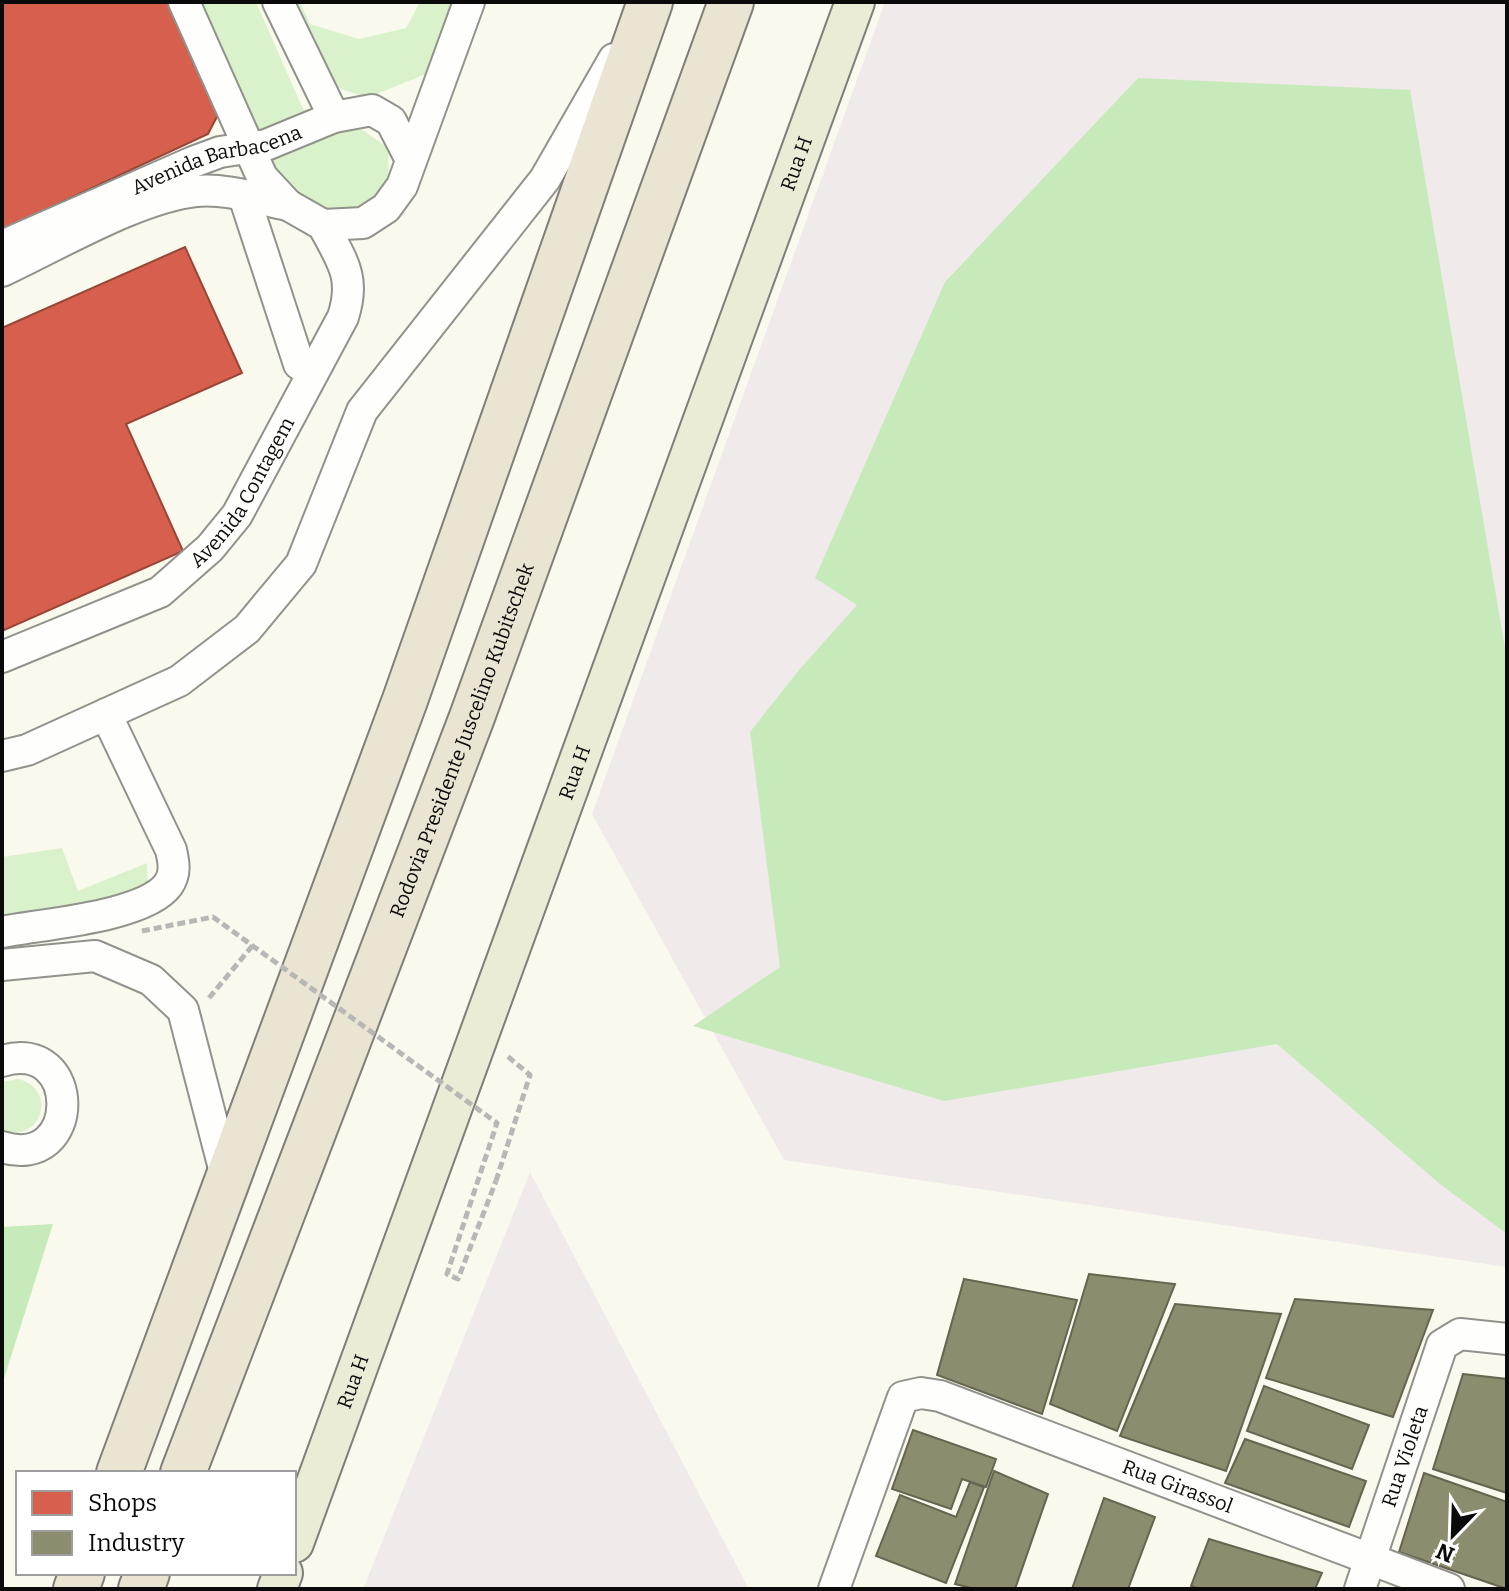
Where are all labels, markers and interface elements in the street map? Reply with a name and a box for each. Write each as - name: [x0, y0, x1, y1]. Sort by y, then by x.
- street label: Avenida Barbacena: [128, 120, 305, 200]
- street label: Rua H: [775, 133, 817, 194]
- street label: Avenida Contagem: [185, 413, 299, 572]
- street label: Rodovia Presidente Juscelino Kubitschek: [385, 559, 539, 921]
- street label: Rua H: [554, 742, 595, 803]
- street label: Rua H: [332, 1351, 374, 1412]
- street label: Rua Violeta: [1376, 1402, 1433, 1510]
- street label: Rua Girassol: [1119, 1454, 1237, 1518]
- legend: [16, 1471, 296, 1575]
- text: Shops: [88, 1489, 157, 1517]
- north arrow: [1413, 1495, 1493, 1575]
- text: Industry: [88, 1529, 185, 1557]
- text: N: [1432, 1537, 1458, 1569]

